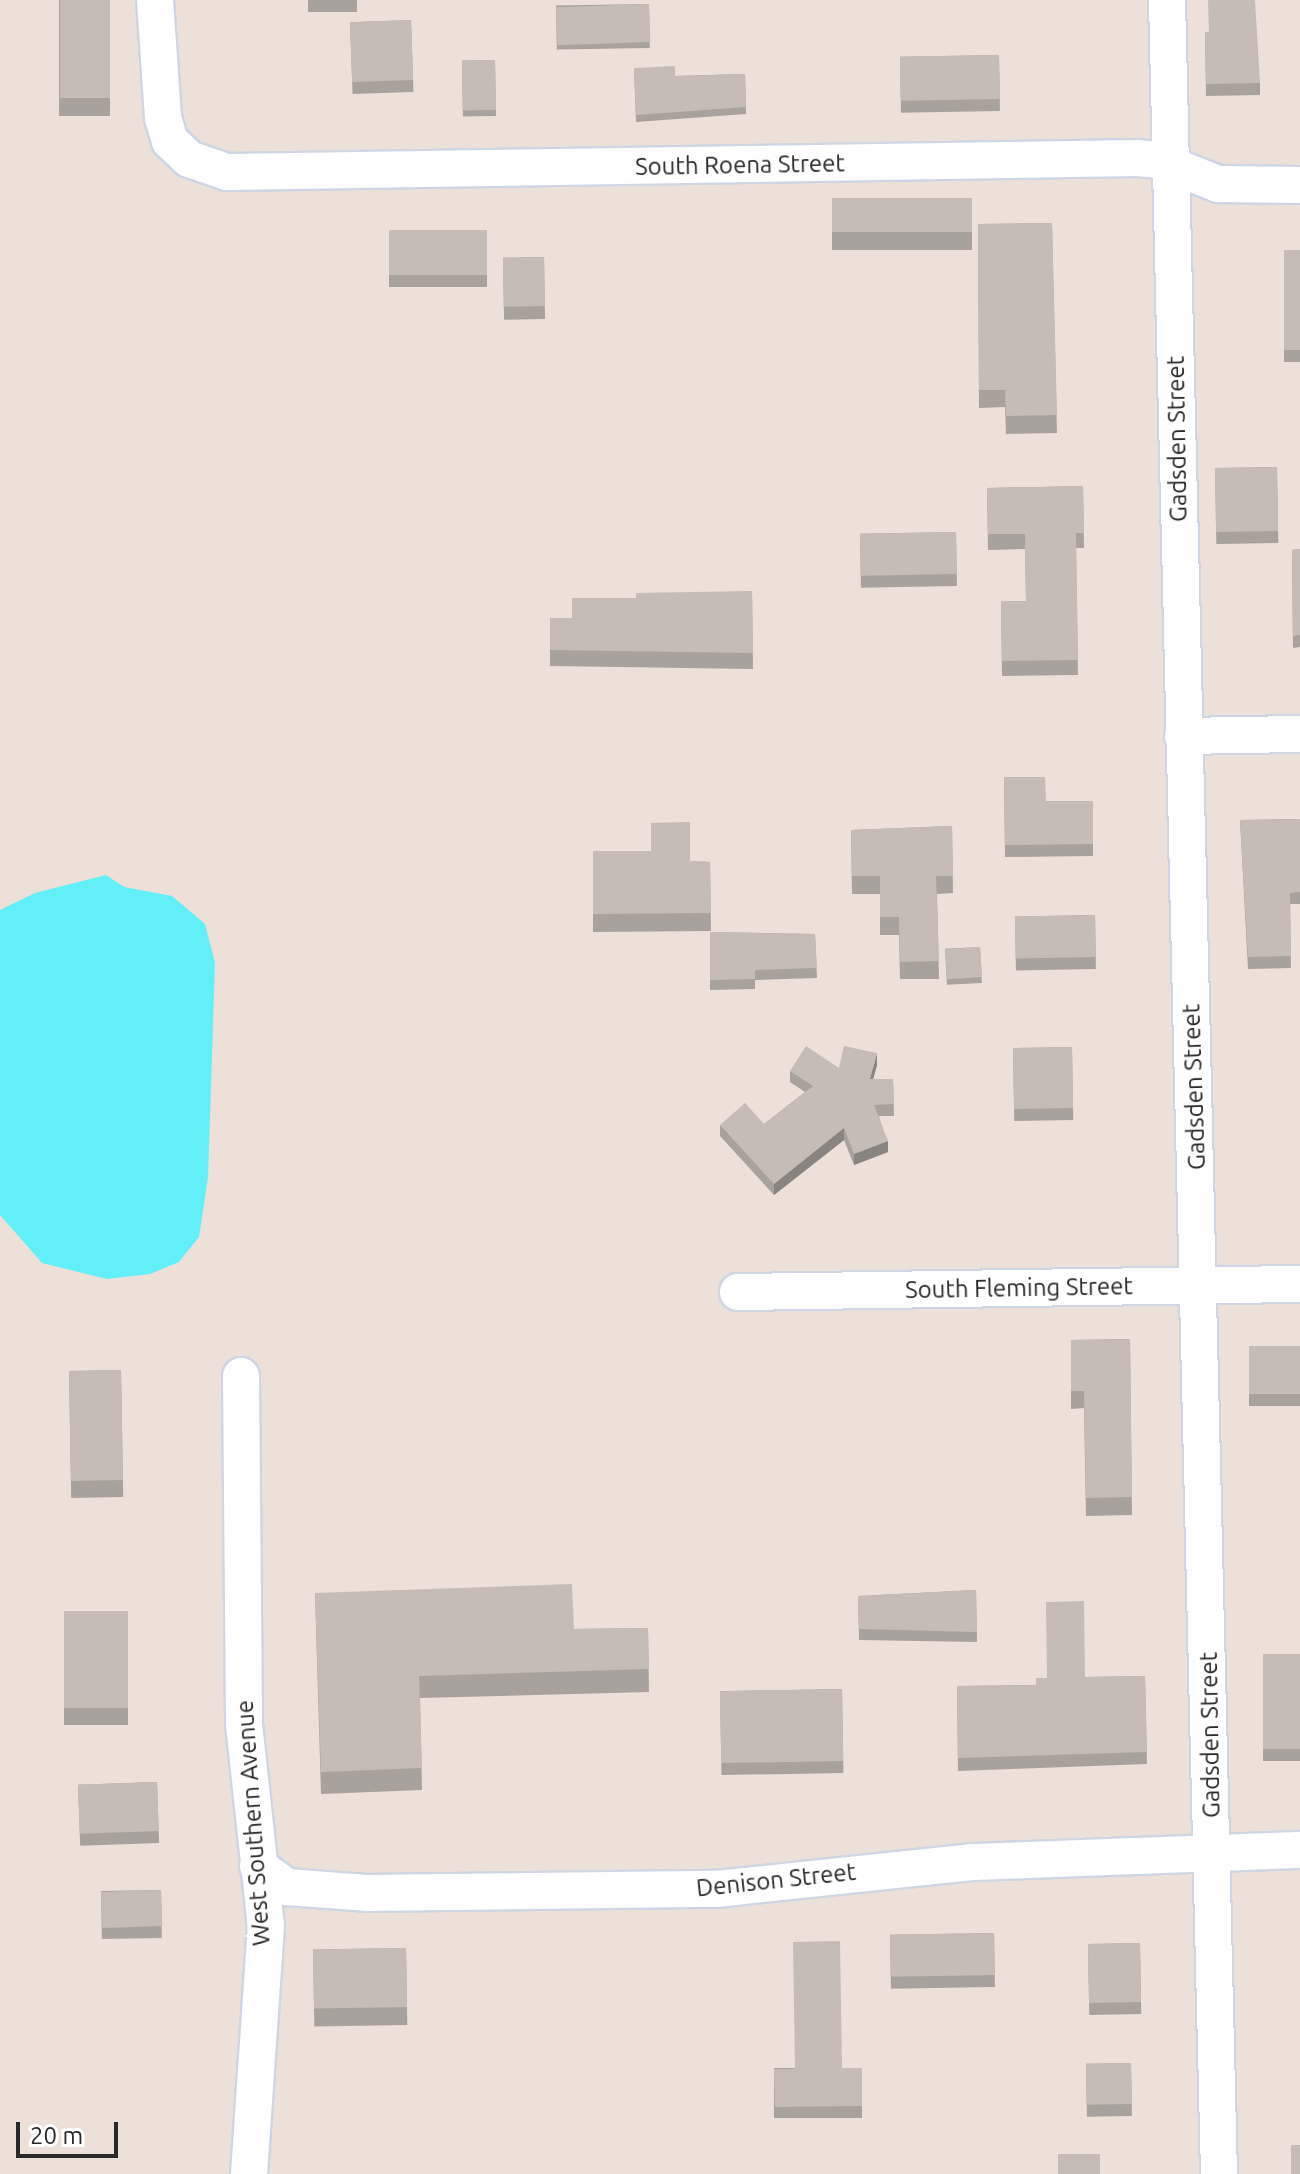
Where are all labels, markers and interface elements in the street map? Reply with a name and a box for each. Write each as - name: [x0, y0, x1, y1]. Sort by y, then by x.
- street label: South Roena Street: [635, 149, 845, 181]
- street label: Gadsden Street: [1161, 356, 1193, 522]
- street label: Gadsden Street: [1177, 1003, 1211, 1171]
- street label: South Fleming Street: [905, 1272, 1133, 1304]
- street label: Gadsden Street: [1194, 1652, 1226, 1818]
- street label: West Southern Avenue: [230, 1699, 276, 1947]
- street label: Denison Street: [695, 1857, 857, 1903]
- scale bar: [20, 2106, 122, 2156]
- text: 20 m: [30, 2122, 83, 2149]

